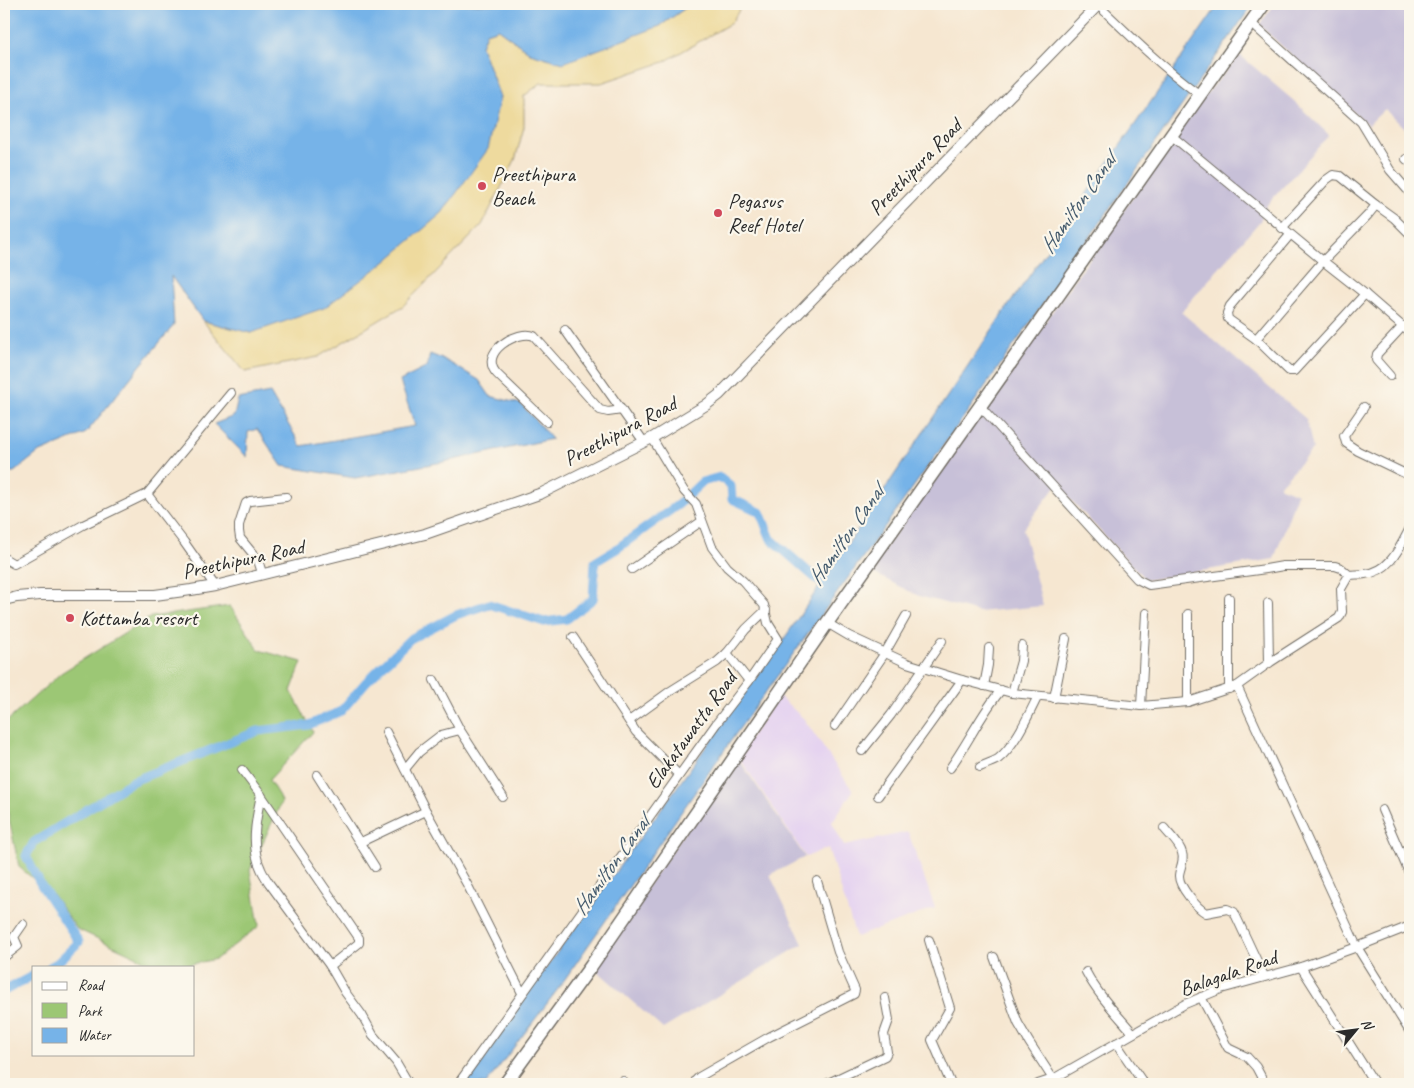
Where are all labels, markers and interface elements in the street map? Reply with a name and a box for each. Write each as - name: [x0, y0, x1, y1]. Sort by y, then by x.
- street label: Preethipura Road: [863, 111, 969, 221]
- water label: Hamilton Canal: [1033, 143, 1126, 259]
- place label: Preethipura Beach: [492, 161, 576, 211]
- marker: Preethipura Beach: [476, 180, 488, 192]
- place label: Pegasus Reef Hotel: [728, 188, 804, 238]
- marker: Pegasus Reef Hotel: [712, 207, 724, 219]
- street label: Preethipura Road: [559, 389, 683, 472]
- water label: Hamilton Canal: [801, 475, 894, 591]
- street label: Preethipura Road: [180, 533, 309, 585]
- place label: Kottamba resort: [80, 605, 199, 631]
- marker: Kottamba resort: [64, 612, 76, 624]
- street label: Elakatawatta Road: [640, 663, 745, 794]
- water label: Hamilton Canal: [566, 805, 660, 920]
- street label: Balagala Road: [1176, 943, 1284, 1002]
- legend: [32, 966, 195, 1056]
- text: Road: [78, 976, 105, 995]
- text: Park: [78, 1002, 103, 1021]
- north arrow: [1332, 1006, 1382, 1056]
- text: N: [1357, 1016, 1378, 1034]
- text: Water: [78, 1026, 112, 1045]

